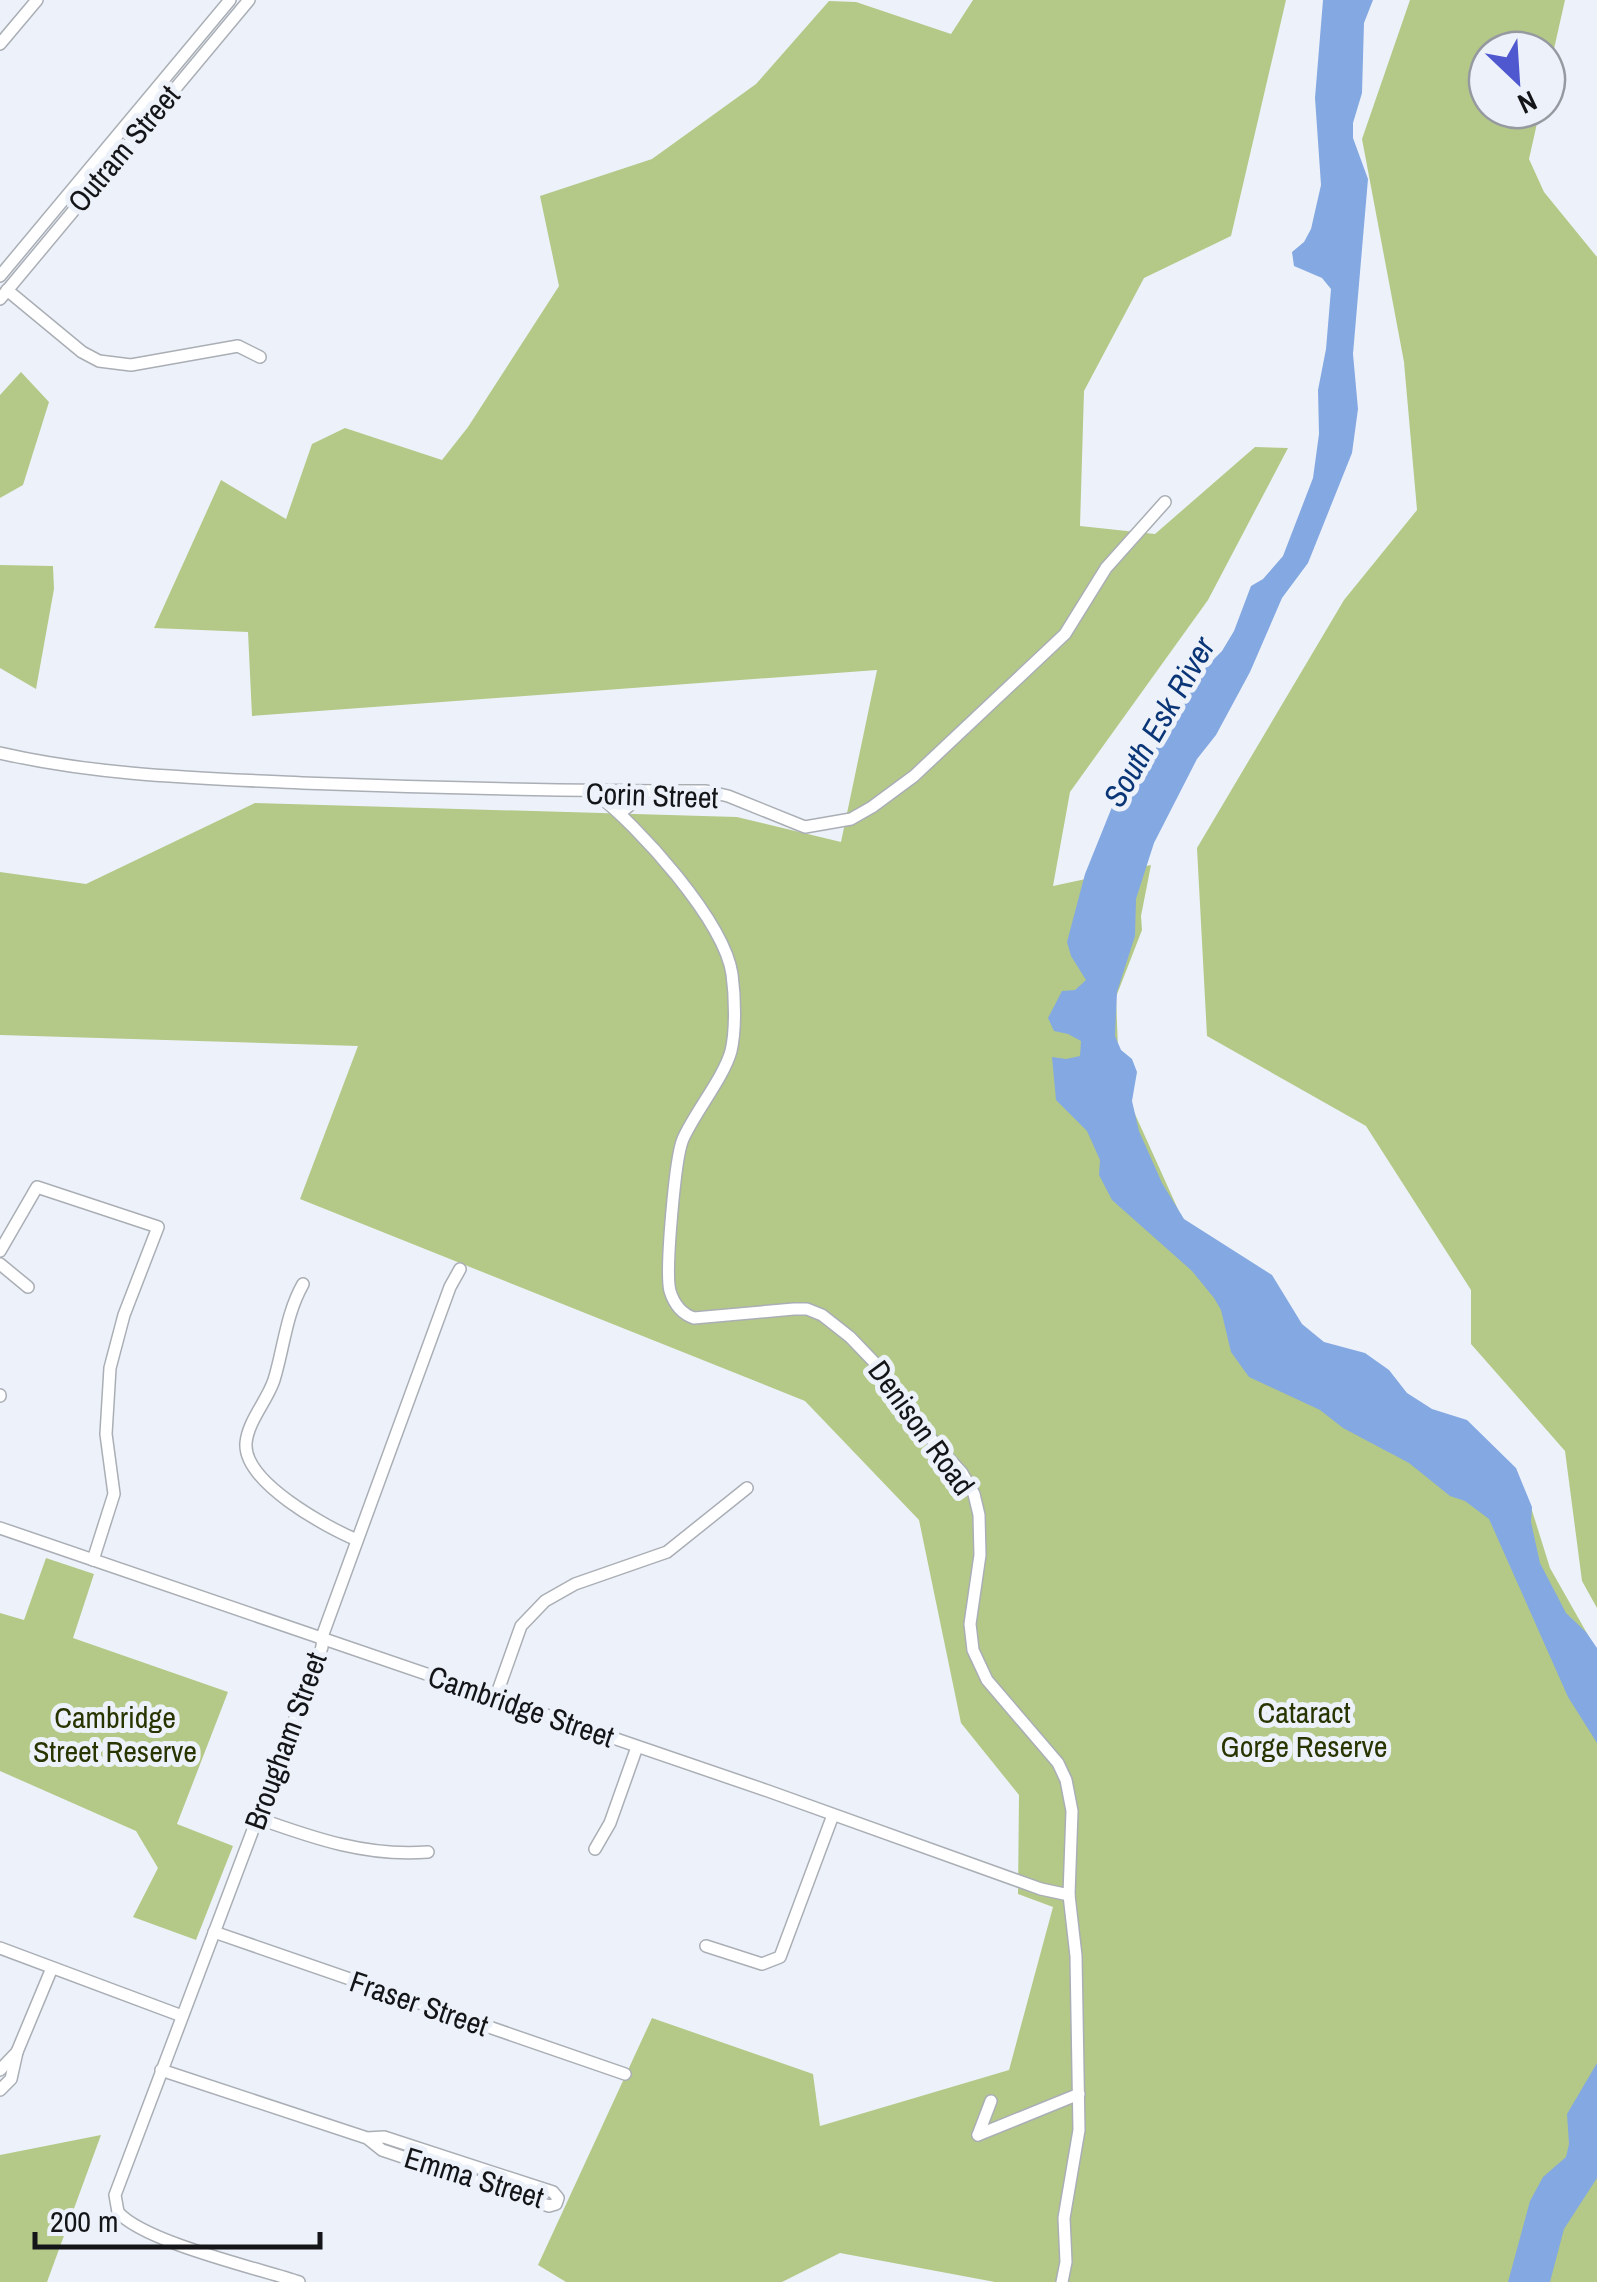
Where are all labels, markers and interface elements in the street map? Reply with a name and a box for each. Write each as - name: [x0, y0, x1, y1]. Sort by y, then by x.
- north arrow: [1467, 30, 1567, 130]
- street label: Outram Street: [58, 76, 188, 220]
- text: N: [1512, 82, 1543, 123]
- water label: South Esk River: [1093, 628, 1225, 815]
- street label: Corin Street: [585, 773, 719, 817]
- street label: Denison Road: [859, 1352, 984, 1503]
- street label: Brougham Street: [234, 1646, 336, 1835]
- street label: Cambridge Street: [423, 1656, 620, 1757]
- park label: Cataract Gorge Reserve: [1221, 1692, 1387, 1766]
- park label: Cambridge Street Reserve: [33, 1697, 197, 1771]
- street label: Fraser Street: [345, 1961, 494, 2045]
- street label: Emma Street: [400, 2137, 549, 2217]
- scale bar: [35, 2187, 320, 2249]
- text: 200 m: [50, 2201, 118, 2241]

